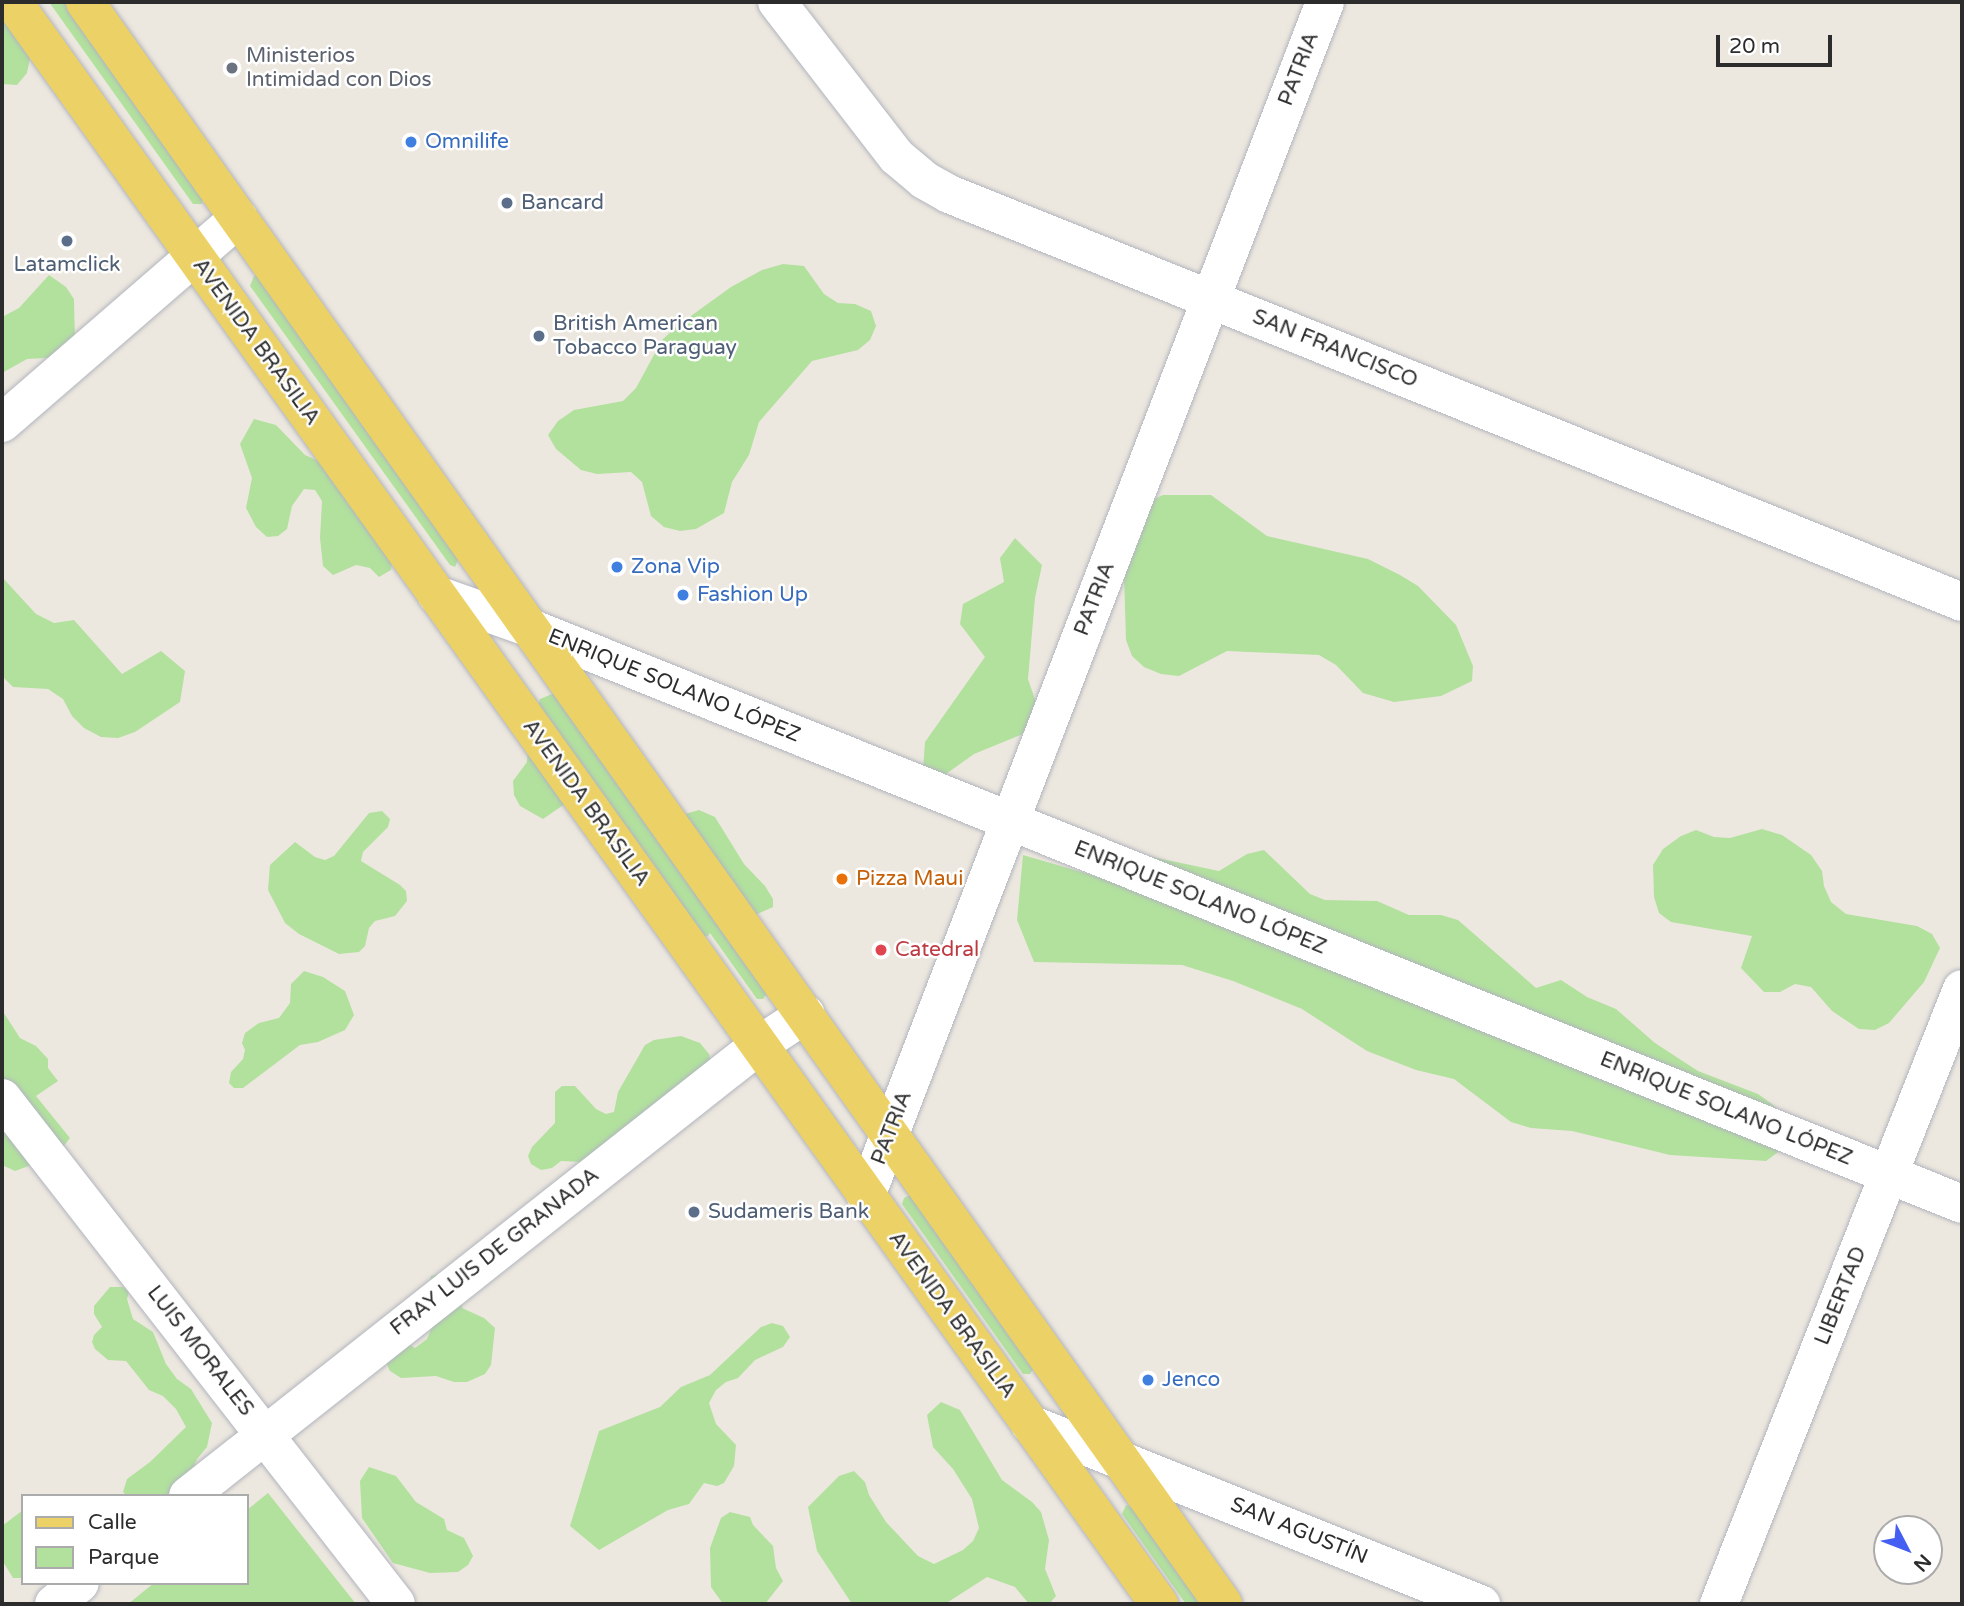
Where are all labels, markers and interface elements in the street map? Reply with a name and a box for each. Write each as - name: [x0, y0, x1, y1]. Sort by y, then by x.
- scale bar: [1719, 21, 1834, 65]
- street label: PATRIA: [1273, 29, 1325, 109]
- text: 20 m: [1729, 34, 1780, 59]
- place label: Ministerios Intimidad con Dios: [246, 43, 432, 93]
- marker: Ministerios Intimidad con Dios: [224, 60, 240, 76]
- place label: Omnilife: [425, 129, 509, 155]
- marker: Omnilife: [403, 134, 419, 150]
- place label: Bancard: [521, 190, 604, 216]
- marker: Bancard: [499, 195, 515, 211]
- marker: Latamclick: [59, 233, 75, 249]
- place label: Latamclick: [13, 252, 121, 278]
- street label: AVENIDA BRASILIA: [187, 254, 325, 430]
- street label: SAN FRANCISCO: [1249, 304, 1421, 394]
- place label: British American Tobacco Paraguay: [553, 311, 737, 361]
- marker: British American Tobacco Paraguay: [531, 328, 547, 344]
- place label: Zona Vip: [631, 554, 720, 580]
- marker: Zona Vip: [609, 559, 625, 575]
- street label: PATRIA: [1069, 559, 1121, 639]
- place label: Fashion Up: [697, 582, 808, 608]
- marker: Fashion Up: [675, 587, 691, 603]
- street label: ENRIQUE SOLANO LÓPEZ: [544, 624, 804, 748]
- street label: AVENIDA BRASILIA: [517, 715, 655, 891]
- street label: ENRIQUE SOLANO LÓPEZ: [1070, 836, 1330, 960]
- place label: Pizza Maui: [856, 866, 963, 892]
- marker: Pizza Maui: [834, 871, 850, 887]
- place label: Catedral: [895, 937, 979, 963]
- marker: Catedral: [873, 942, 889, 958]
- street label: ENRIQUE SOLANO LÓPEZ: [1596, 1047, 1856, 1171]
- street label: PATRIA: [866, 1088, 918, 1168]
- street label: FRAY LUIS DE GRANADA: [386, 1163, 604, 1341]
- place label: Sudameris Bank: [708, 1199, 869, 1225]
- marker: Sudameris Bank: [686, 1204, 702, 1220]
- street label: AVENIDA BRASILIA: [883, 1227, 1021, 1403]
- street label: LIBERTAD: [1810, 1243, 1872, 1349]
- street label: LUIS MORALES: [141, 1281, 259, 1421]
- place label: Jenco: [1162, 1367, 1220, 1393]
- marker: Jenco: [1140, 1372, 1156, 1388]
- street label: SAN AGUSTÍN: [1227, 1492, 1371, 1570]
- legend: [21, 1494, 248, 1585]
- text: Calle: [88, 1510, 137, 1535]
- north arrow: [1873, 1515, 1943, 1585]
- text: Parque: [88, 1545, 159, 1570]
- text: N: [1909, 1550, 1935, 1576]

